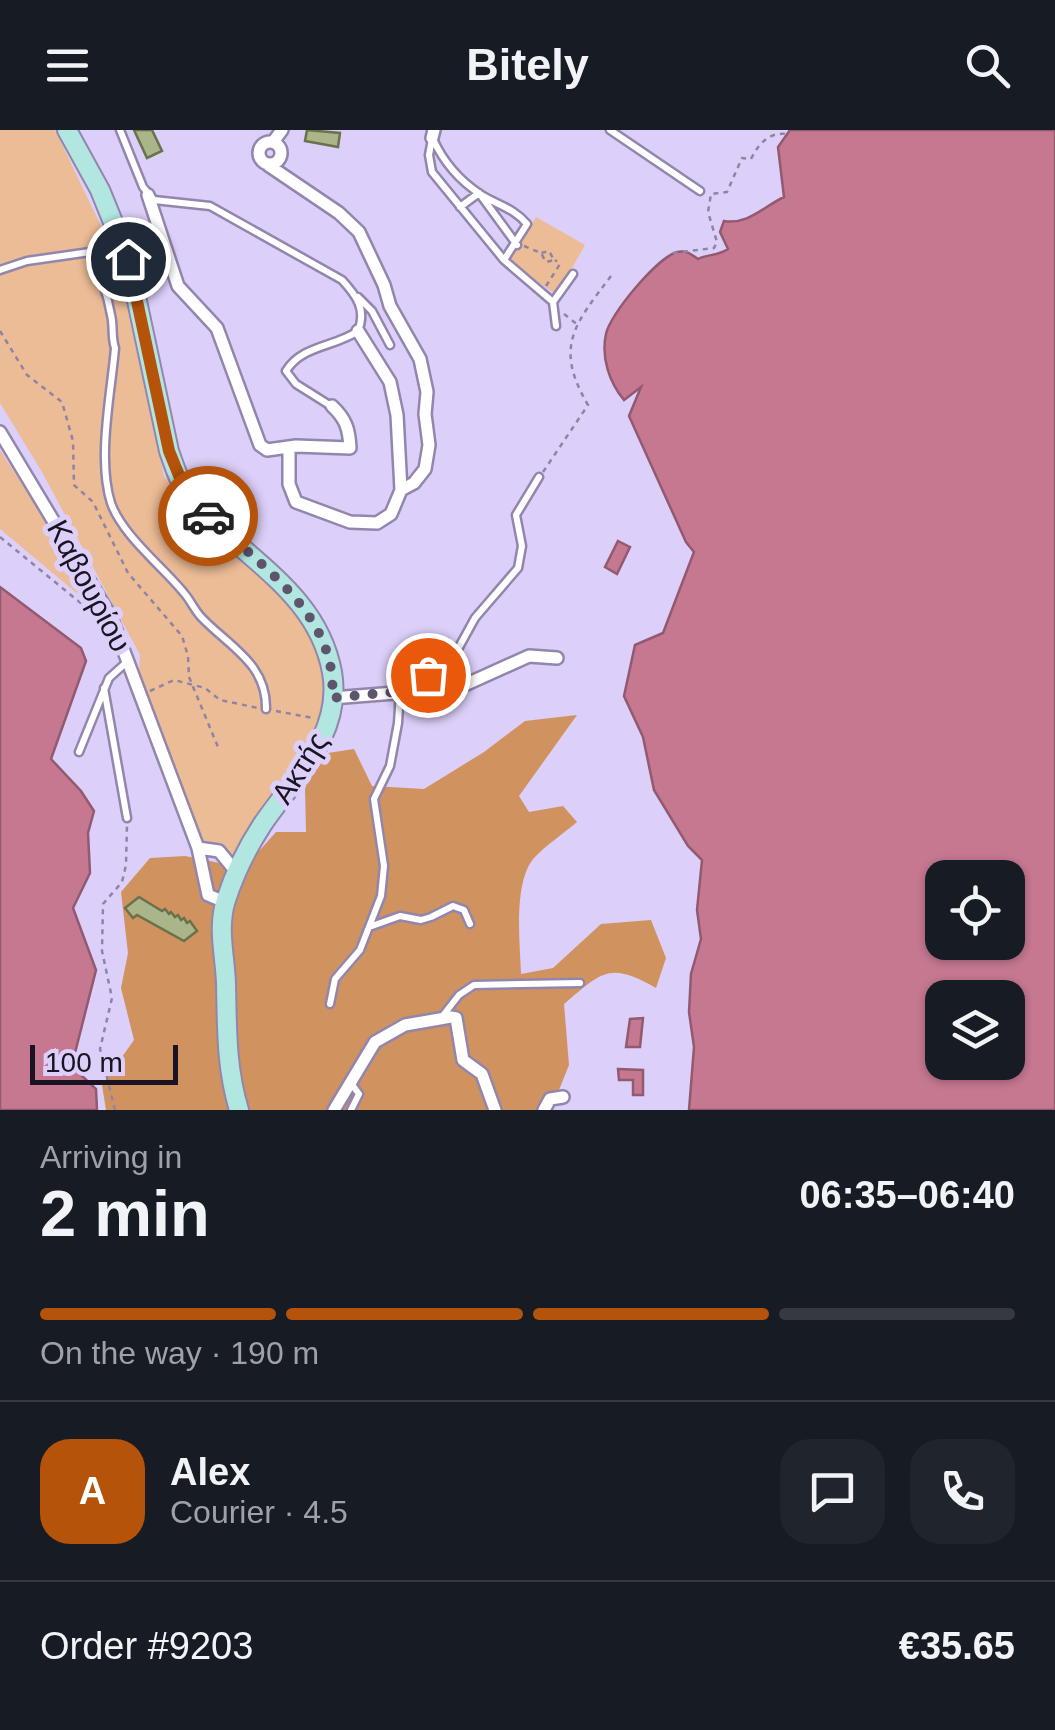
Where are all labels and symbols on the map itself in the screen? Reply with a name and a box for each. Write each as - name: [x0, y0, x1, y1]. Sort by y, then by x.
- pin: [86, 217, 171, 302]
- courier: [158, 466, 258, 566]
- street label: Καβουρίου: [41, 514, 138, 657]
- pin: [386, 633, 471, 718]
- street label: Ακτής: [265, 726, 334, 810]
- scale bar: [30, 1040, 178, 1084]

